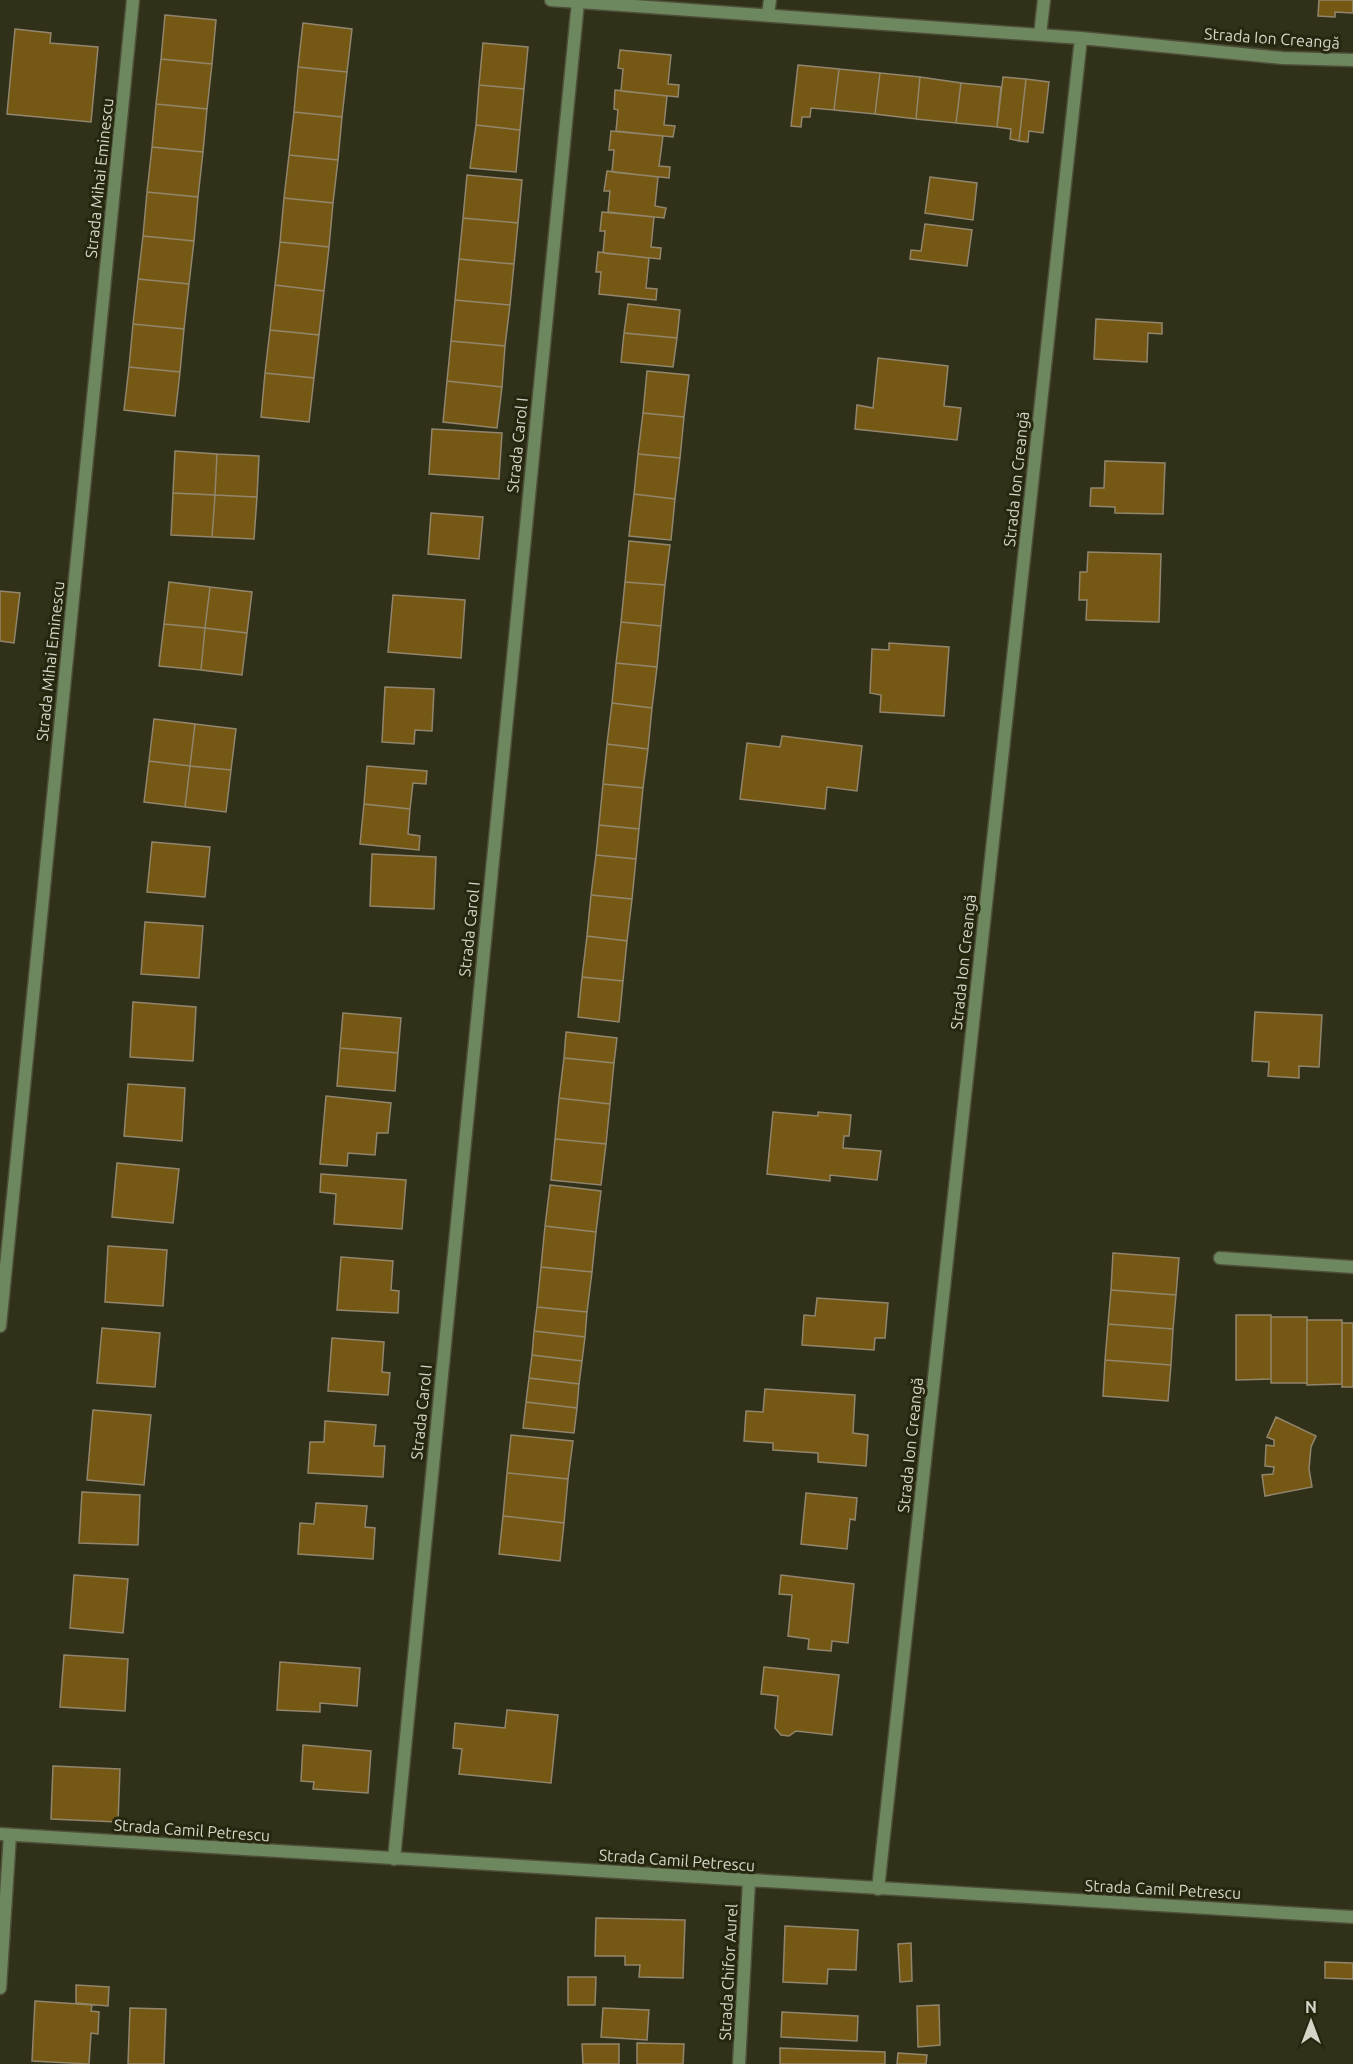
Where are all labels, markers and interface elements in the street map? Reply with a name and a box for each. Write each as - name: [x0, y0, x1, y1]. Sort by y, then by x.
- street label: Strada Ion Creangă: [1204, 24, 1340, 52]
- street label: Strada Mihai Eminescu: [82, 97, 116, 259]
- street label: Strada Carol I: [503, 397, 531, 493]
- street label: Strada Ion Creangă: [1000, 410, 1032, 548]
- street label: Strada Mihai Eminescu: [33, 580, 67, 742]
- street label: Strada Carol I: [455, 881, 483, 977]
- street label: Strada Ion Creangă: [947, 893, 979, 1031]
- street label: Strada Carol I: [407, 1364, 435, 1460]
- street label: Strada Ion Creangă: [894, 1376, 926, 1514]
- street label: Strada Camil Petrescu: [113, 1816, 271, 1844]
- street label: Strada Camil Petrescu: [598, 1846, 756, 1874]
- street label: Strada Camil Petrescu: [1084, 1876, 1242, 1902]
- street label: Strada Chifor Aurel: [715, 1903, 741, 2041]
- north arrow: [1281, 1992, 1341, 2052]
- text: N: [1305, 1998, 1317, 2016]

